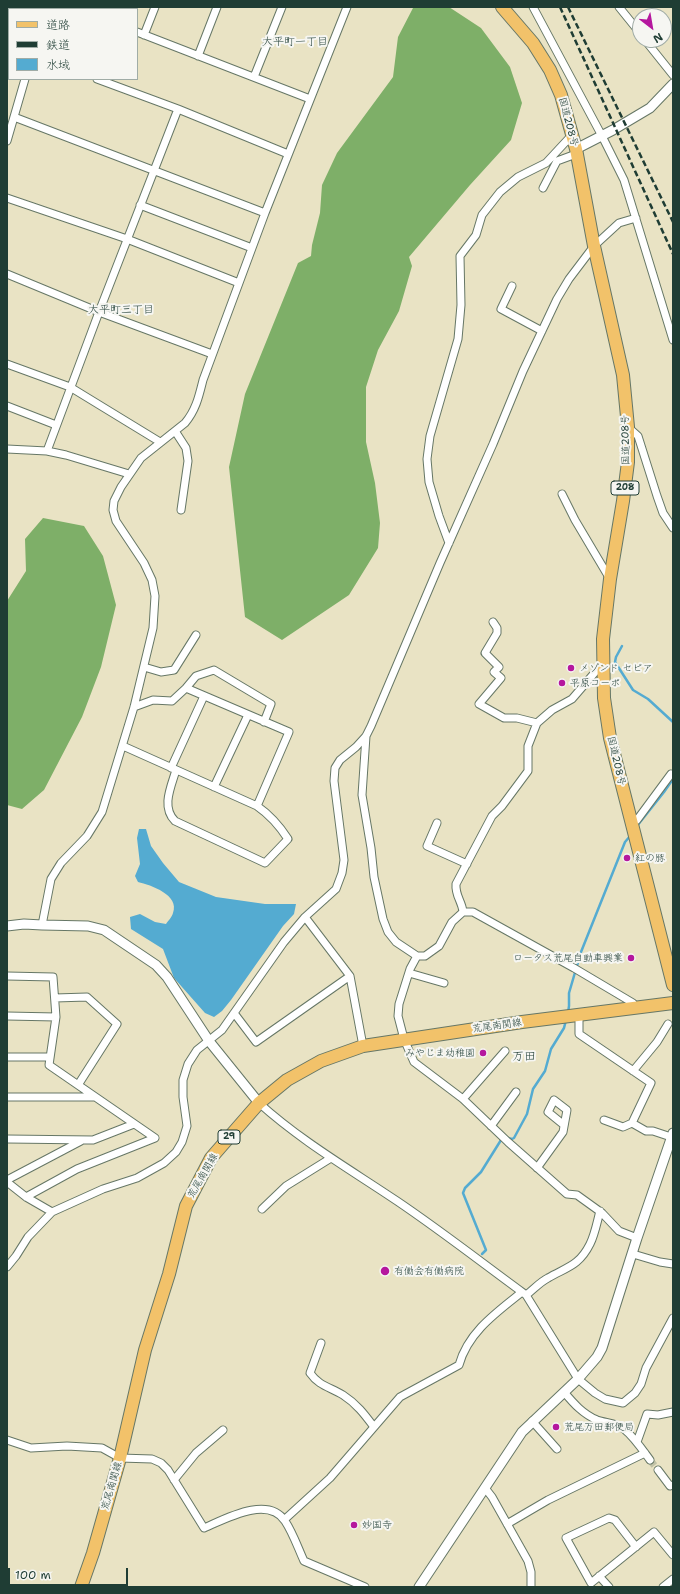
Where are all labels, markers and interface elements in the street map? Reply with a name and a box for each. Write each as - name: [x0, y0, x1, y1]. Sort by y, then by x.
- legend: [8, 8, 138, 80]
- north arrow: [632, 8, 672, 48]
- text: 道路: [46, 17, 70, 33]
- text: N: [650, 29, 666, 47]
- district label: 大平町一丁目: [262, 35, 328, 49]
- text: 鉄道: [46, 37, 70, 53]
- text: 水域: [46, 57, 70, 73]
- street label: 国道208号: [556, 96, 580, 148]
- district label: 大平町三丁目: [88, 303, 154, 317]
- street label: 国道208号: [620, 415, 632, 465]
- road number: 208: [611, 481, 639, 495]
- place label: メゾンド セピア: [579, 662, 652, 674]
- marker: メゾンド セピア: [566, 663, 576, 673]
- place label: 平原コーポ: [570, 677, 620, 689]
- marker: 平原コーポ: [557, 678, 567, 688]
- street label: 国道208号: [604, 735, 628, 787]
- place label: 紅の豚: [635, 852, 665, 864]
- marker: 紅の豚: [622, 853, 632, 863]
- place label: ロータス荒尾自動車興業: [513, 952, 623, 964]
- marker: ロータス荒尾自動車興業: [626, 953, 636, 963]
- street label: 荒尾南関線: [471, 1017, 523, 1035]
- place label: みやじま幼稚園: [405, 1047, 475, 1059]
- marker: みやじま幼稚園: [478, 1048, 488, 1058]
- district label: 万田: [512, 1050, 536, 1064]
- road number: 29: [218, 1130, 240, 1144]
- street label: 荒尾南関線: [185, 1151, 221, 1201]
- marker: 有働会有働病院: [379, 1265, 391, 1277]
- place label: 有働会有働病院: [394, 1265, 464, 1277]
- place label: 荒尾万田郵便局: [564, 1421, 634, 1433]
- marker: 荒尾万田郵便局: [551, 1422, 561, 1432]
- street label: 荒尾南関線: [99, 1460, 125, 1512]
- place label: 妙国寺: [362, 1519, 392, 1531]
- marker: 妙国寺: [349, 1520, 359, 1530]
- scale bar: [10, 1560, 130, 1586]
- text: 100 m: [15, 1567, 51, 1583]

